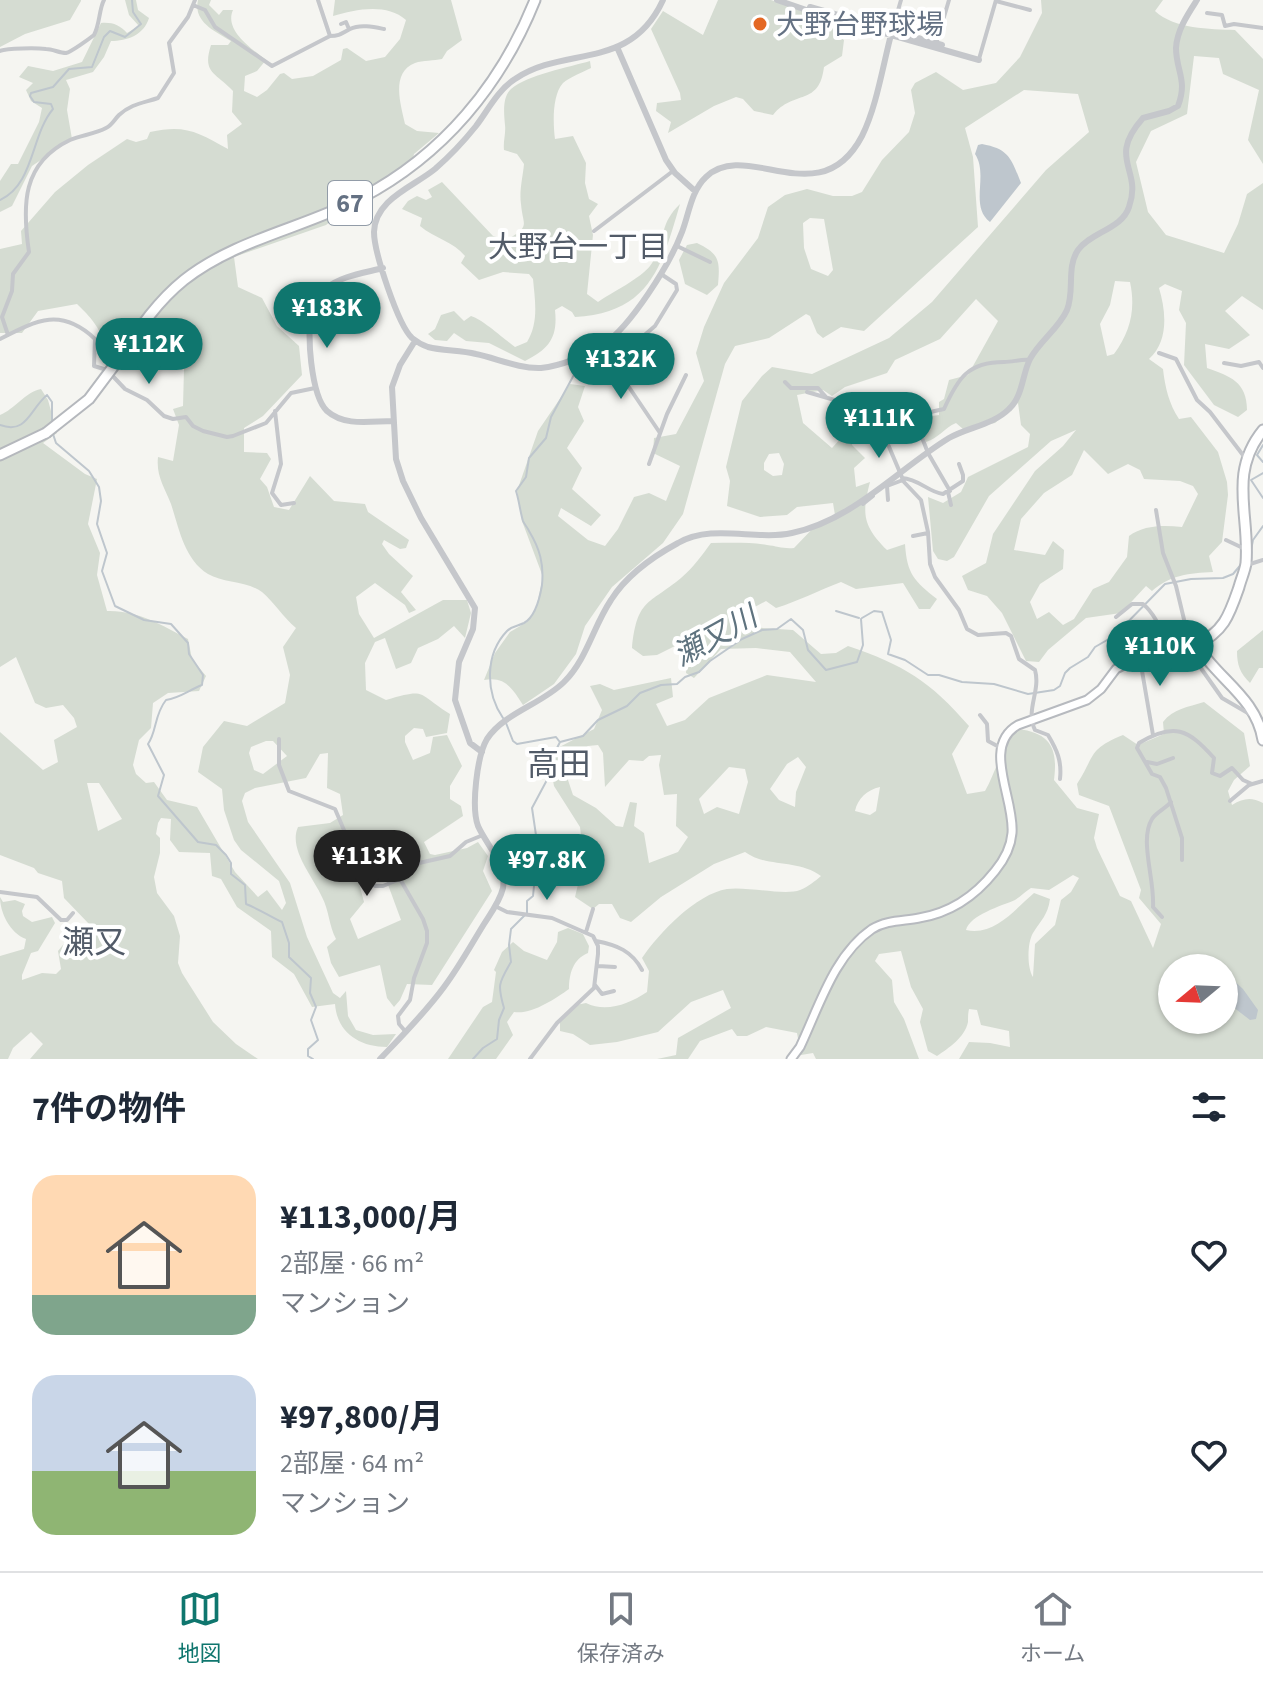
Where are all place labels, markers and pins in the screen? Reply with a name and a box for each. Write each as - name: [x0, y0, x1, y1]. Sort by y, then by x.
- place label: 大野台野球場: [776, 5, 944, 45]
- marker: 大野台野球場: [751, 15, 769, 33]
- pin: ¥183K: [271, 282, 383, 350]
- pin: ¥112K: [93, 318, 205, 386]
- pin: ¥132K: [565, 333, 677, 401]
- pin: ¥111K: [823, 392, 935, 460]
- pin: ¥110K: [1104, 620, 1216, 688]
- pin: ¥113K: [311, 830, 423, 898]
- pin: ¥97.8K: [482, 834, 612, 902]

